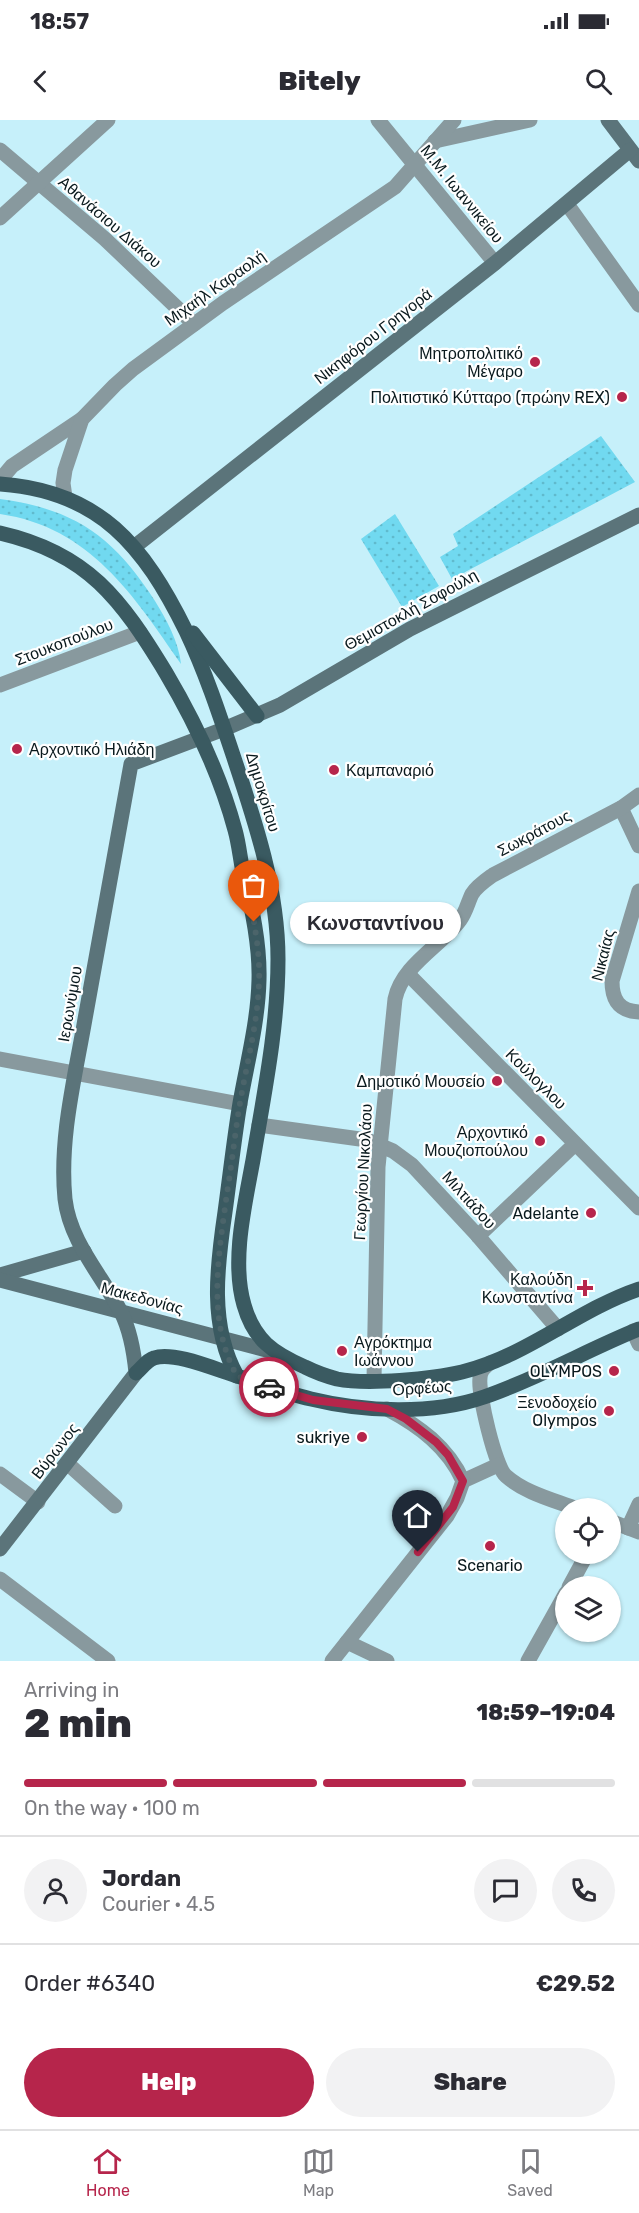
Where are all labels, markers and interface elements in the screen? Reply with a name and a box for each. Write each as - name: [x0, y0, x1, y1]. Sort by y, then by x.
- text: 18:57: [30, 8, 89, 35]
- icon: back: [24, 65, 57, 98]
- text: Bitely: [278, 65, 361, 97]
- icon: search: [582, 65, 615, 98]
- street label: Μ.Μ. Ιωαννικείου: [417, 141, 507, 247]
- street label: Αθανάσιου Διάκου: [55, 172, 165, 272]
- street label: Μιχαήλ Καραολή: [161, 246, 269, 330]
- street label: Νικηφόρου Γρηγορά: [310, 284, 436, 388]
- place label: Μητροπολιτικό Μέγαρο: [419, 344, 523, 381]
- marker: Μητροπολιτικό Μέγαρο: [528, 355, 542, 369]
- place label: Πολιτιστικό Κύτταρο (πρώην REX): [370, 388, 610, 407]
- marker: Πολιτιστικό Κύτταρο (πρώην REX): [615, 390, 629, 404]
- street label: Θεμιστοκλή Σοφούλη: [341, 565, 481, 655]
- street label: Στουκοπούλου: [12, 615, 116, 669]
- place label: Αρχοντικό Ηλιάδη: [29, 740, 154, 759]
- marker: Αρχοντικό Ηλιάδη: [10, 742, 24, 756]
- street label: Δημοκρίτου: [242, 750, 284, 834]
- place label: Καμπαναριό: [346, 761, 434, 780]
- marker: Καμπαναριό: [327, 763, 341, 777]
- street label: Σωκράτους: [494, 806, 574, 860]
- pin: [228, 860, 279, 922]
- icon: bag: [237, 869, 270, 902]
- callout: Κωνσταντίνου: [290, 901, 461, 943]
- text: Κωνσταντίνου: [307, 911, 444, 935]
- street label: Νικαίας: [587, 927, 619, 983]
- street label: Ιερωνύμου: [54, 965, 86, 1043]
- street label: Κούλογλου: [502, 1045, 570, 1113]
- place label: Δημοτικό Μουσείο: [357, 1072, 485, 1091]
- marker: Δημοτικό Μουσείο: [490, 1074, 504, 1088]
- street label: Γεωργίου Νικολάου: [350, 1103, 376, 1241]
- place label: Αρχοντικό Μουζιοπούλου: [424, 1123, 528, 1160]
- marker: Αρχοντικό Μουζιοπούλου: [533, 1134, 547, 1148]
- street label: Μιλτιάδου: [438, 1167, 500, 1233]
- place label: Adelante: [512, 1204, 579, 1223]
- marker: Adelante: [584, 1206, 598, 1220]
- place label: Καλούδη Κωνσταντίνα: [482, 1270, 573, 1307]
- street label: Μακεδονίας: [99, 1278, 185, 1318]
- marker: Καλούδη Κωνσταντίνα: [578, 1281, 592, 1295]
- place label: Αγρόκτημα Ιωάννου: [354, 1333, 432, 1370]
- marker: Αγρόκτημα Ιωάννου: [335, 1344, 349, 1358]
- courier: [239, 1357, 299, 1417]
- place label: OLYMPOS: [530, 1362, 602, 1381]
- marker: OLYMPOS: [607, 1364, 621, 1378]
- icon: car: [253, 1371, 286, 1404]
- street label: Ορφέως: [392, 1376, 453, 1400]
- place label: Ξενοδοχείο Olympos: [517, 1393, 597, 1430]
- marker: Ξενοδοχείο Olympos: [602, 1404, 616, 1418]
- street label: Βύρωνος: [27, 1419, 83, 1483]
- place label: sukriye: [296, 1428, 350, 1447]
- marker: sukriye: [355, 1430, 369, 1444]
- pin: [392, 1490, 443, 1552]
- map controls: [555, 1498, 621, 1642]
- button: locate: [555, 1498, 621, 1564]
- icon: home: [401, 1499, 434, 1532]
- marker: Scenario: [483, 1539, 497, 1553]
- place label: Scenario: [457, 1556, 523, 1575]
- button: layers: [555, 1576, 621, 1642]
- text: Arriving in: [24, 1678, 119, 1702]
- text: 18:59–19:04: [476, 1699, 615, 1726]
- text: 2 min: [24, 1701, 132, 1747]
- text: On the way · 100 m: [24, 1796, 200, 1820]
- button: person: [24, 1859, 87, 1922]
- button: chat: [474, 1859, 537, 1922]
- button: phone: [552, 1859, 615, 1922]
- text: Jordan: [102, 1865, 181, 1892]
- text: Courier · 4.5: [102, 1892, 215, 1916]
- text: Order #6340: [24, 1970, 155, 1997]
- text: €29.52: [536, 1970, 615, 1997]
- button: Help: [24, 2048, 314, 2117]
- button: Share: [326, 2048, 615, 2117]
- tab: Home: [86, 2145, 130, 2200]
- tab: Map: [302, 2145, 335, 2200]
- tab: Saved: [507, 2145, 553, 2200]

